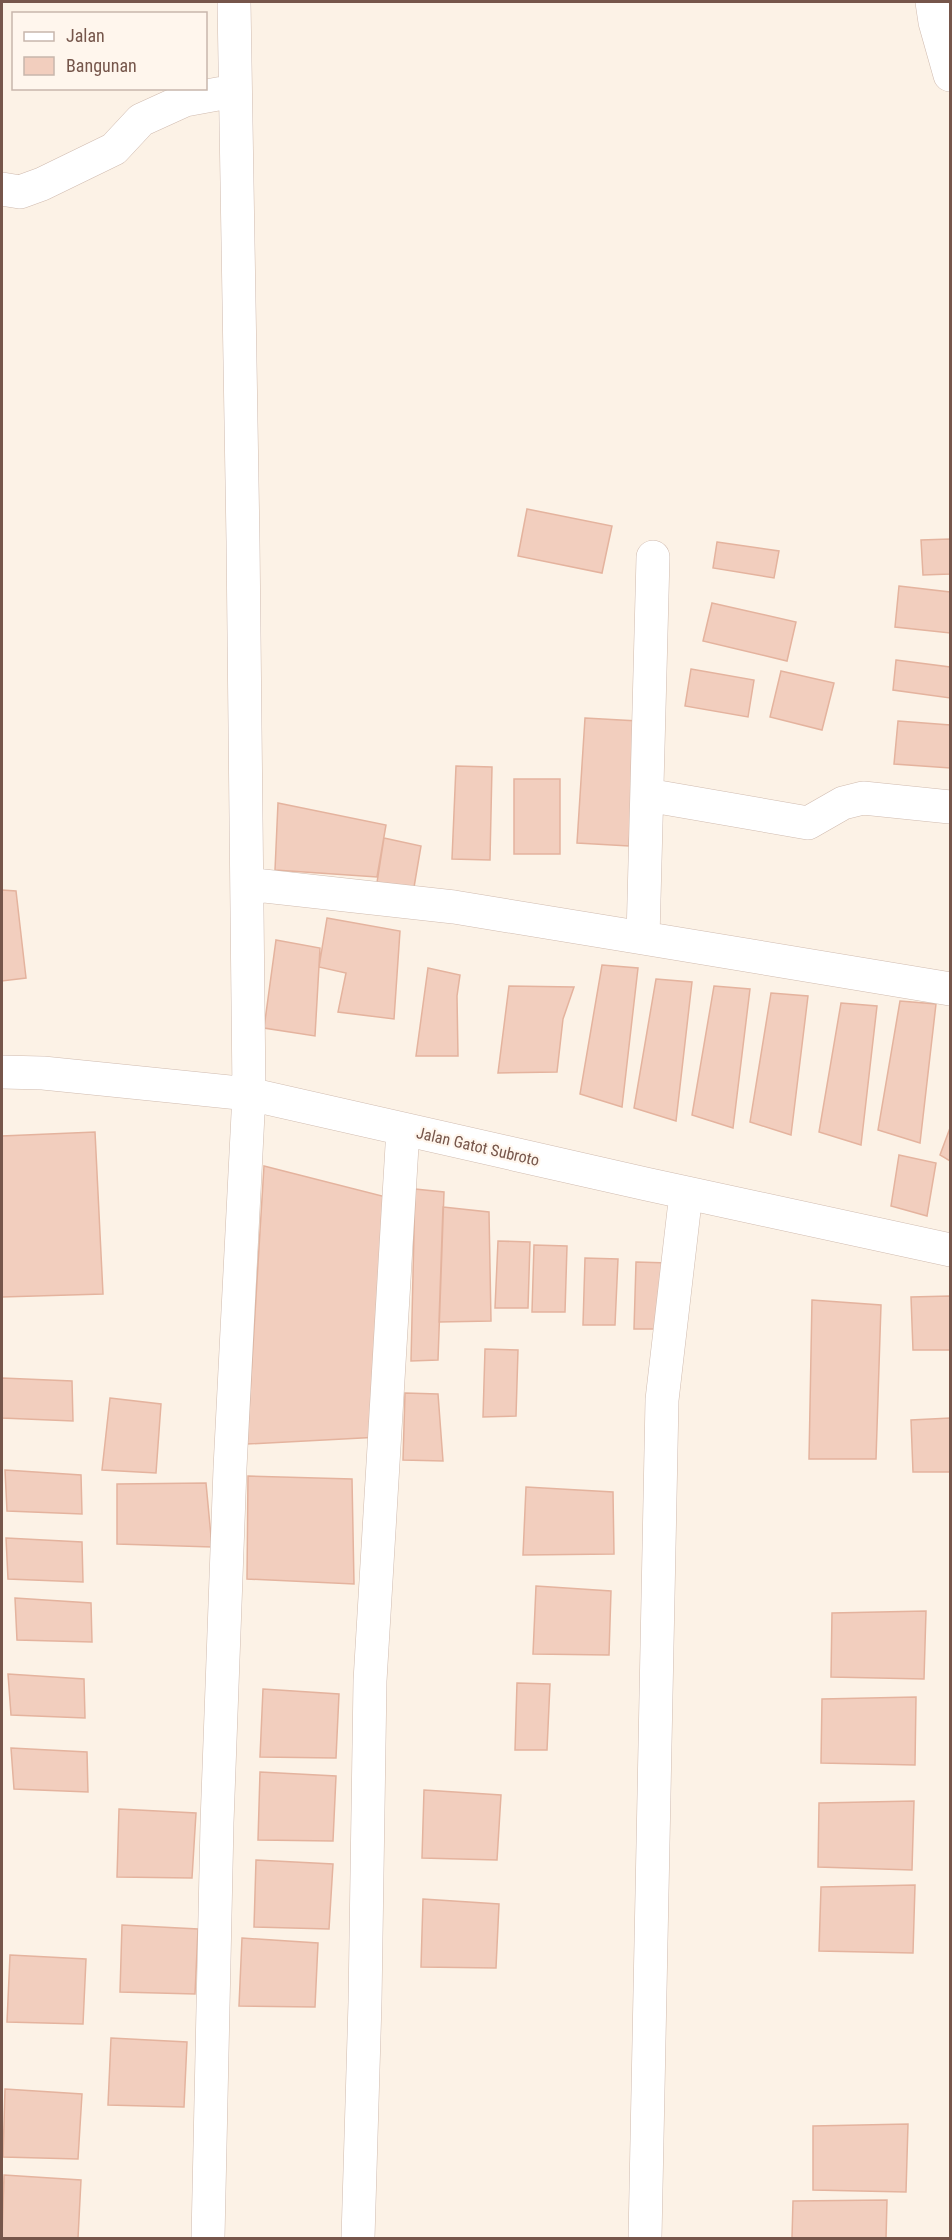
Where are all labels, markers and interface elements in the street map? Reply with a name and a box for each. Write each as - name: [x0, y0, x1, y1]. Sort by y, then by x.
- legend: [12, 12, 207, 90]
- text: Jalan: [66, 25, 105, 46]
- text: Bangunan: [66, 55, 137, 76]
- street label: Jalan Gatot Subroto: [415, 1123, 541, 1170]

